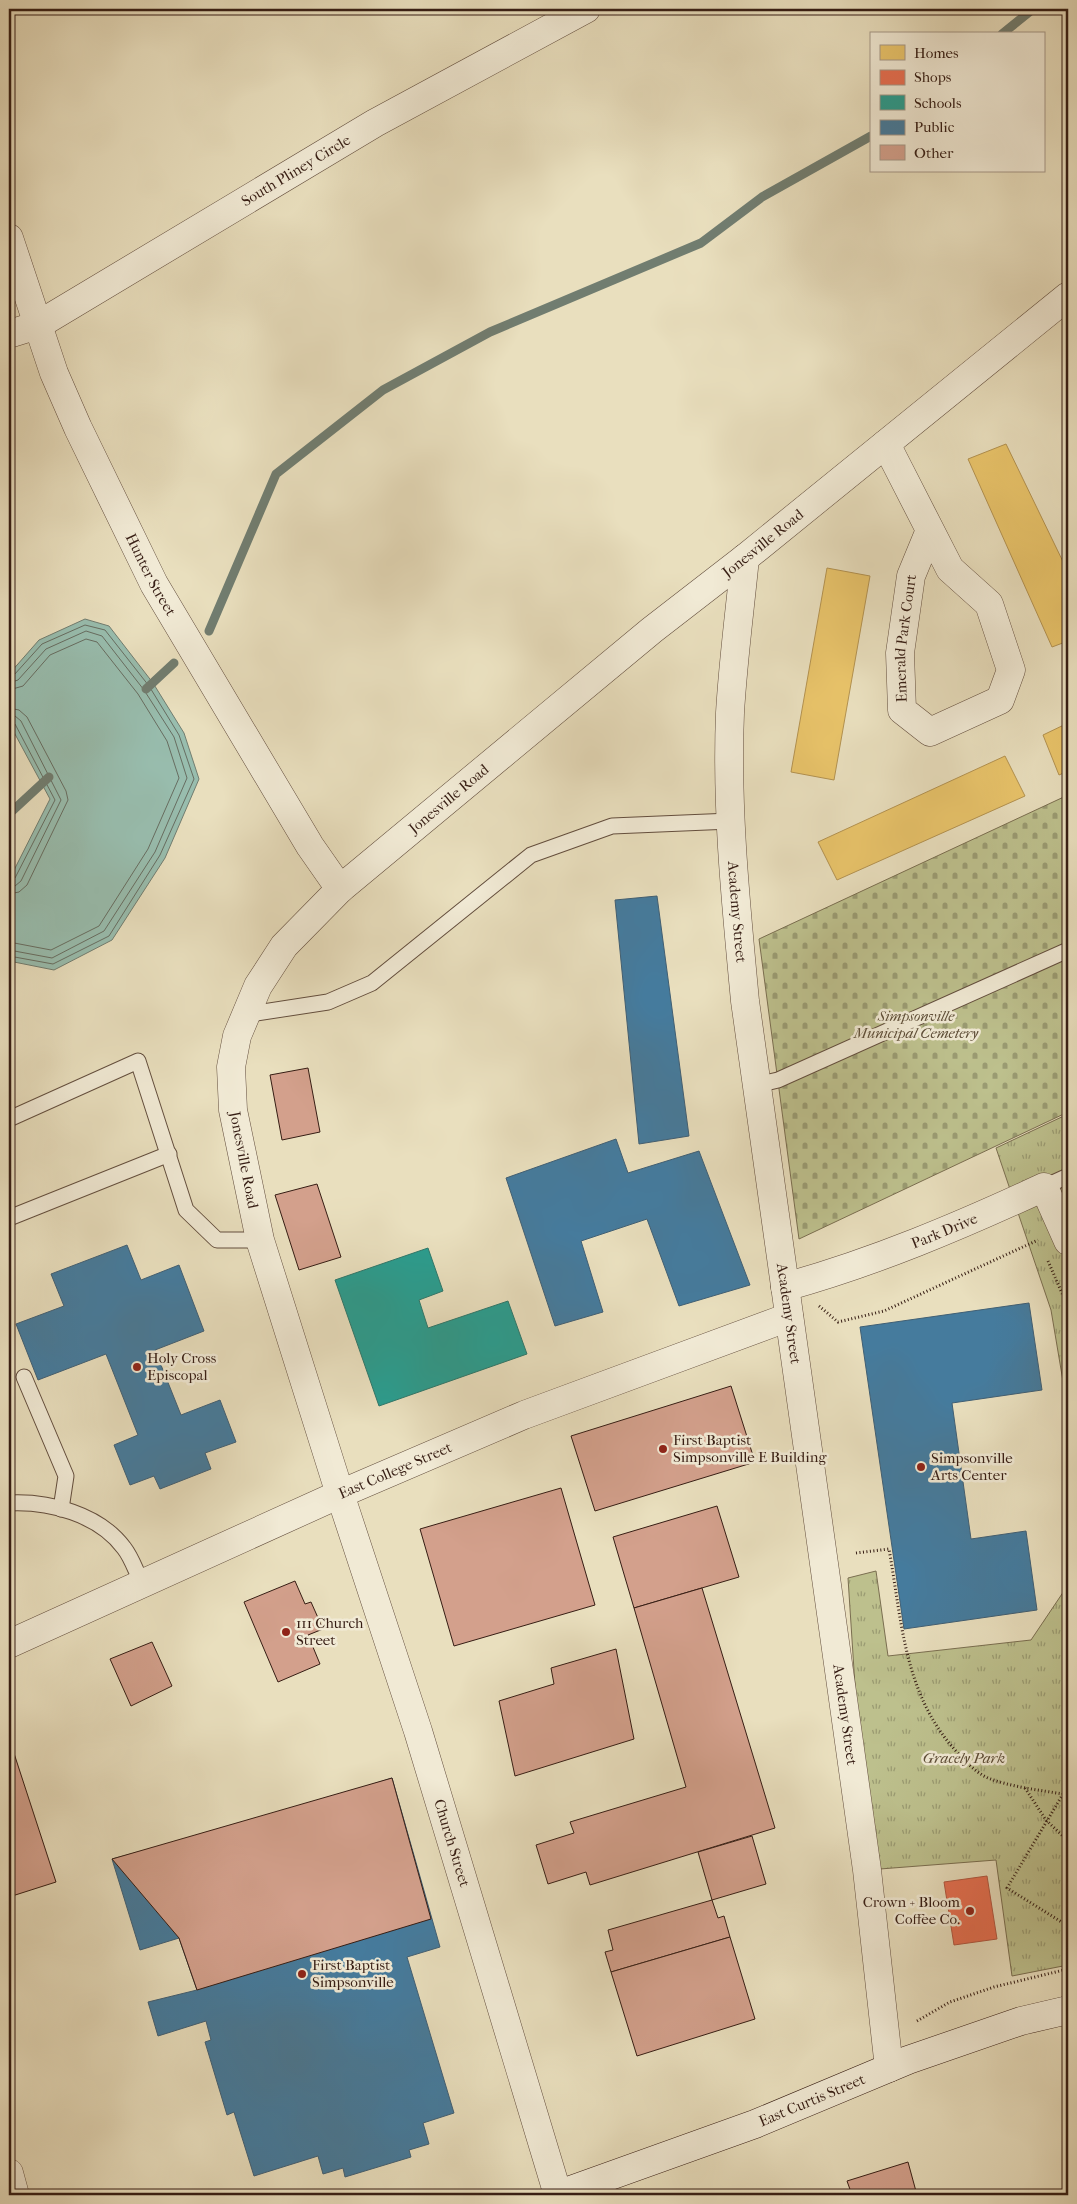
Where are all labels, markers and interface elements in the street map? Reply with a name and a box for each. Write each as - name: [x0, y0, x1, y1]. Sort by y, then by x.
- legend: [870, 32, 1044, 172]
- text: Homes: [914, 44, 959, 62]
- text: Shops: [914, 68, 952, 86]
- text: Schools: [914, 94, 962, 112]
- text: Public: [914, 118, 955, 136]
- street label: South Pliney Circle: [238, 130, 354, 210]
- text: Other: [914, 144, 954, 162]
- street label: Jonesville Road: [718, 505, 808, 582]
- street label: Hunter Street: [122, 530, 180, 620]
- street label: Emerald Park Court: [891, 572, 920, 703]
- street label: Jonesville Road: [404, 760, 493, 838]
- street label: Academy Street: [724, 860, 750, 964]
- park label: Simpsonville Municipal Cemetery: [853, 1007, 979, 1042]
- street label: Jonesville Road: [226, 1109, 262, 1211]
- street label: Park Drive: [909, 1209, 981, 1252]
- street label: Academy Street: [773, 1261, 805, 1366]
- place label: Holy Cross Episcopal: [147, 1349, 217, 1384]
- marker: Holy Cross Episcopal: [131, 1361, 143, 1373]
- place label: First Baptist Simpsonville E Building: [673, 1431, 827, 1466]
- street label: East College Street: [336, 1438, 455, 1503]
- marker: First Baptist Simpsonville E Building: [657, 1443, 669, 1455]
- place label: Simpsonville Arts Center: [930, 1449, 1013, 1484]
- marker: Simpsonville Arts Center: [915, 1461, 927, 1473]
- place label: 111 Church Street: [296, 1614, 364, 1649]
- marker: 111 Church Street: [280, 1626, 292, 1638]
- street label: Academy Street: [829, 1662, 861, 1767]
- park label: Gracely Park: [923, 1749, 1005, 1767]
- street label: Church Street: [430, 1797, 474, 1890]
- place label: Crown + Bloom Coffee Co.: [863, 1893, 961, 1928]
- marker: Crown + Bloom Coffee Co.: [964, 1905, 976, 1917]
- place label: First Baptist Simpsonville: [312, 1956, 394, 1991]
- marker: First Baptist Simpsonville: [296, 1968, 308, 1980]
- street label: East Curtis Street: [756, 2070, 868, 2130]

